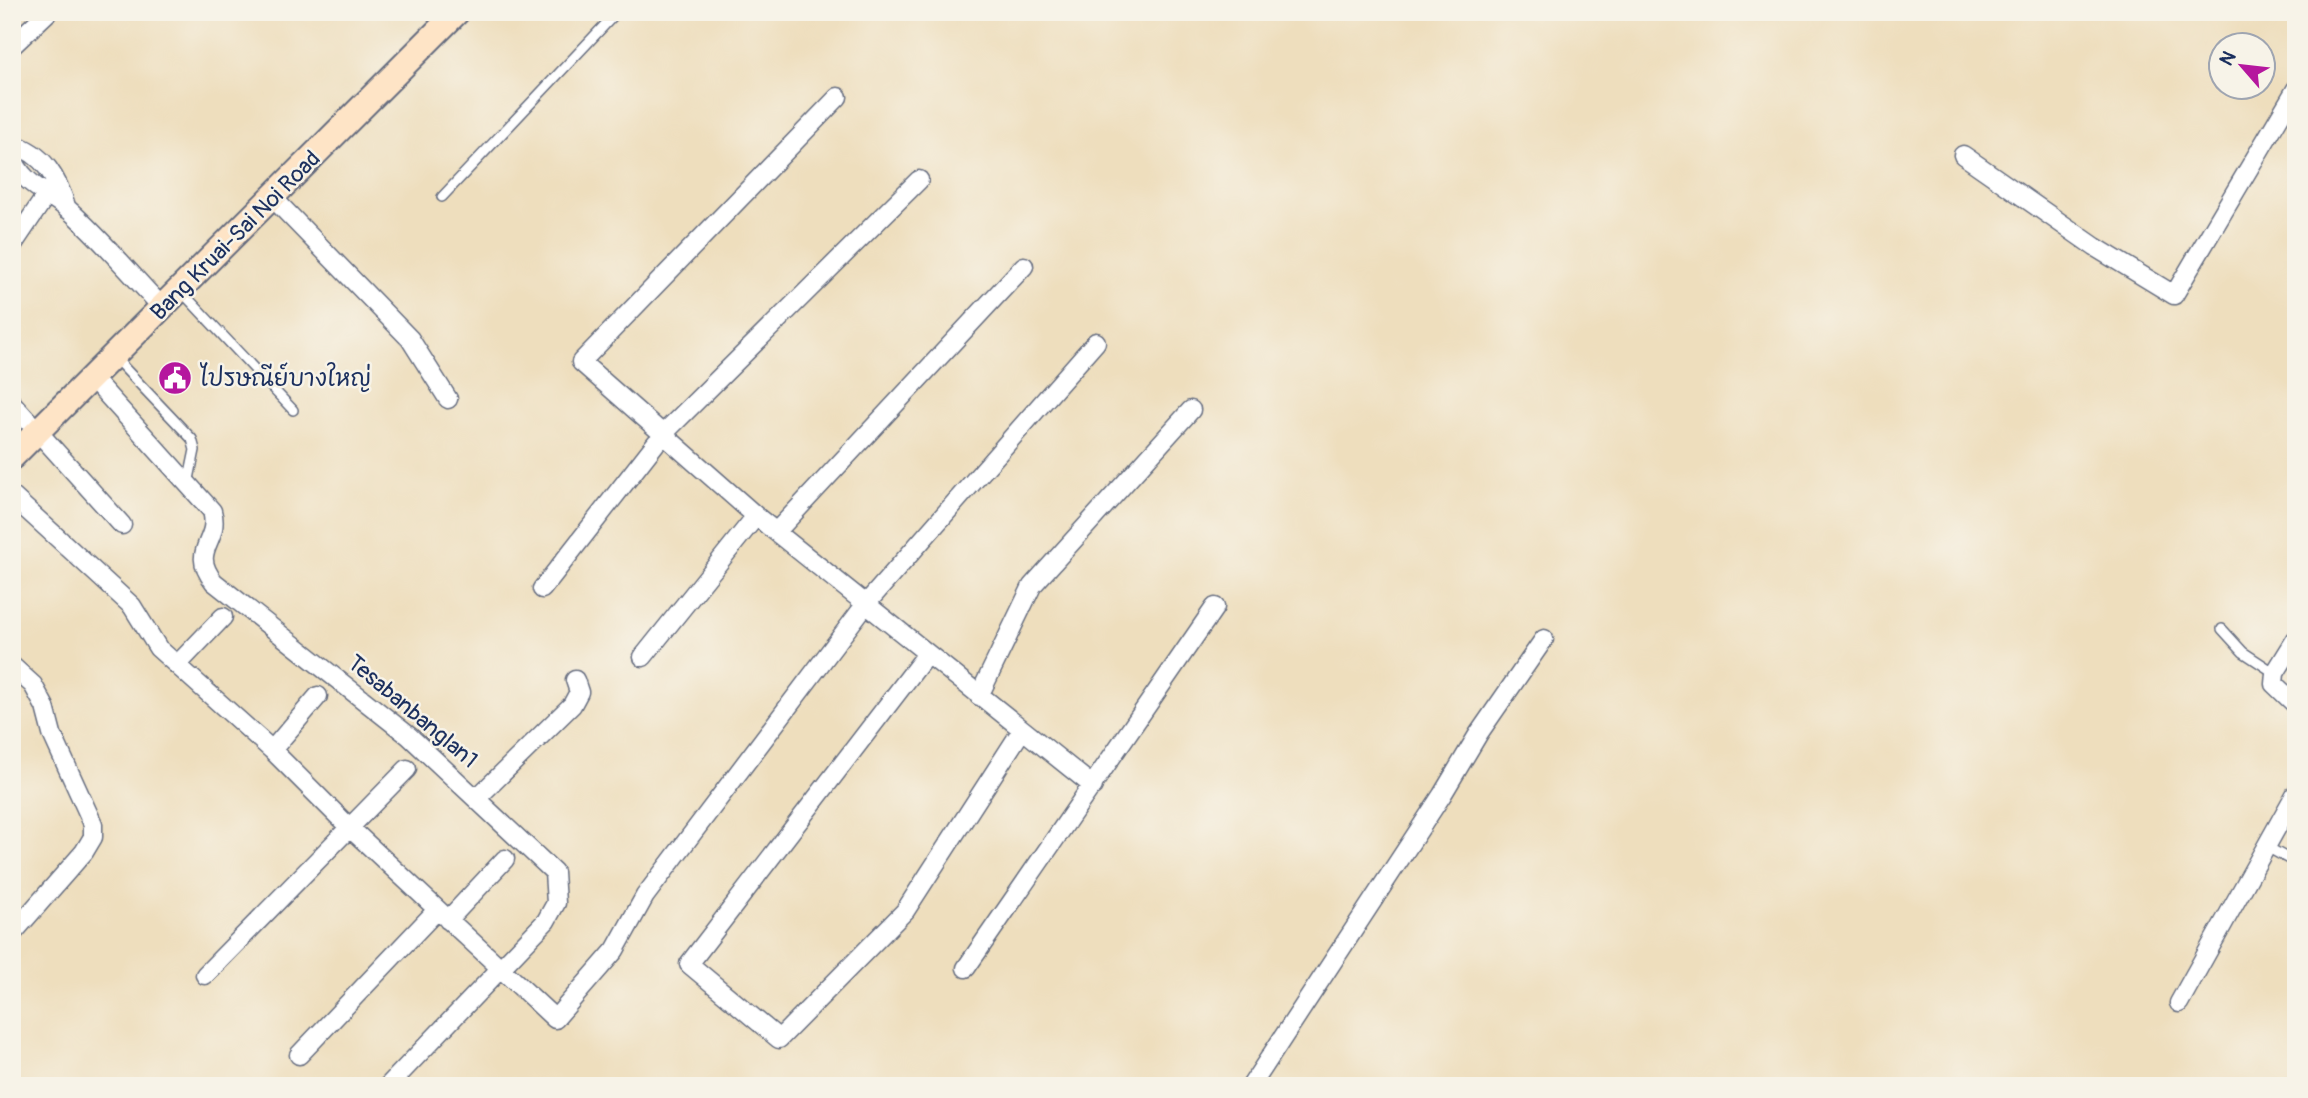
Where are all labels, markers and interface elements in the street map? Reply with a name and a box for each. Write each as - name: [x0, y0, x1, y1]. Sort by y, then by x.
- north arrow: [2206, 32, 2276, 102]
- text: N: [2214, 47, 2242, 70]
- street label: Bang Kruai-Sai Noi Road: [144, 144, 326, 326]
- public building icon: ไปรษณีย์บางใหญ่: [156, 359, 194, 397]
- place label: ไปรษณีย์บางใหญ่: [199, 362, 371, 393]
- street label: Tesabanbanglan1: [342, 648, 484, 774]

